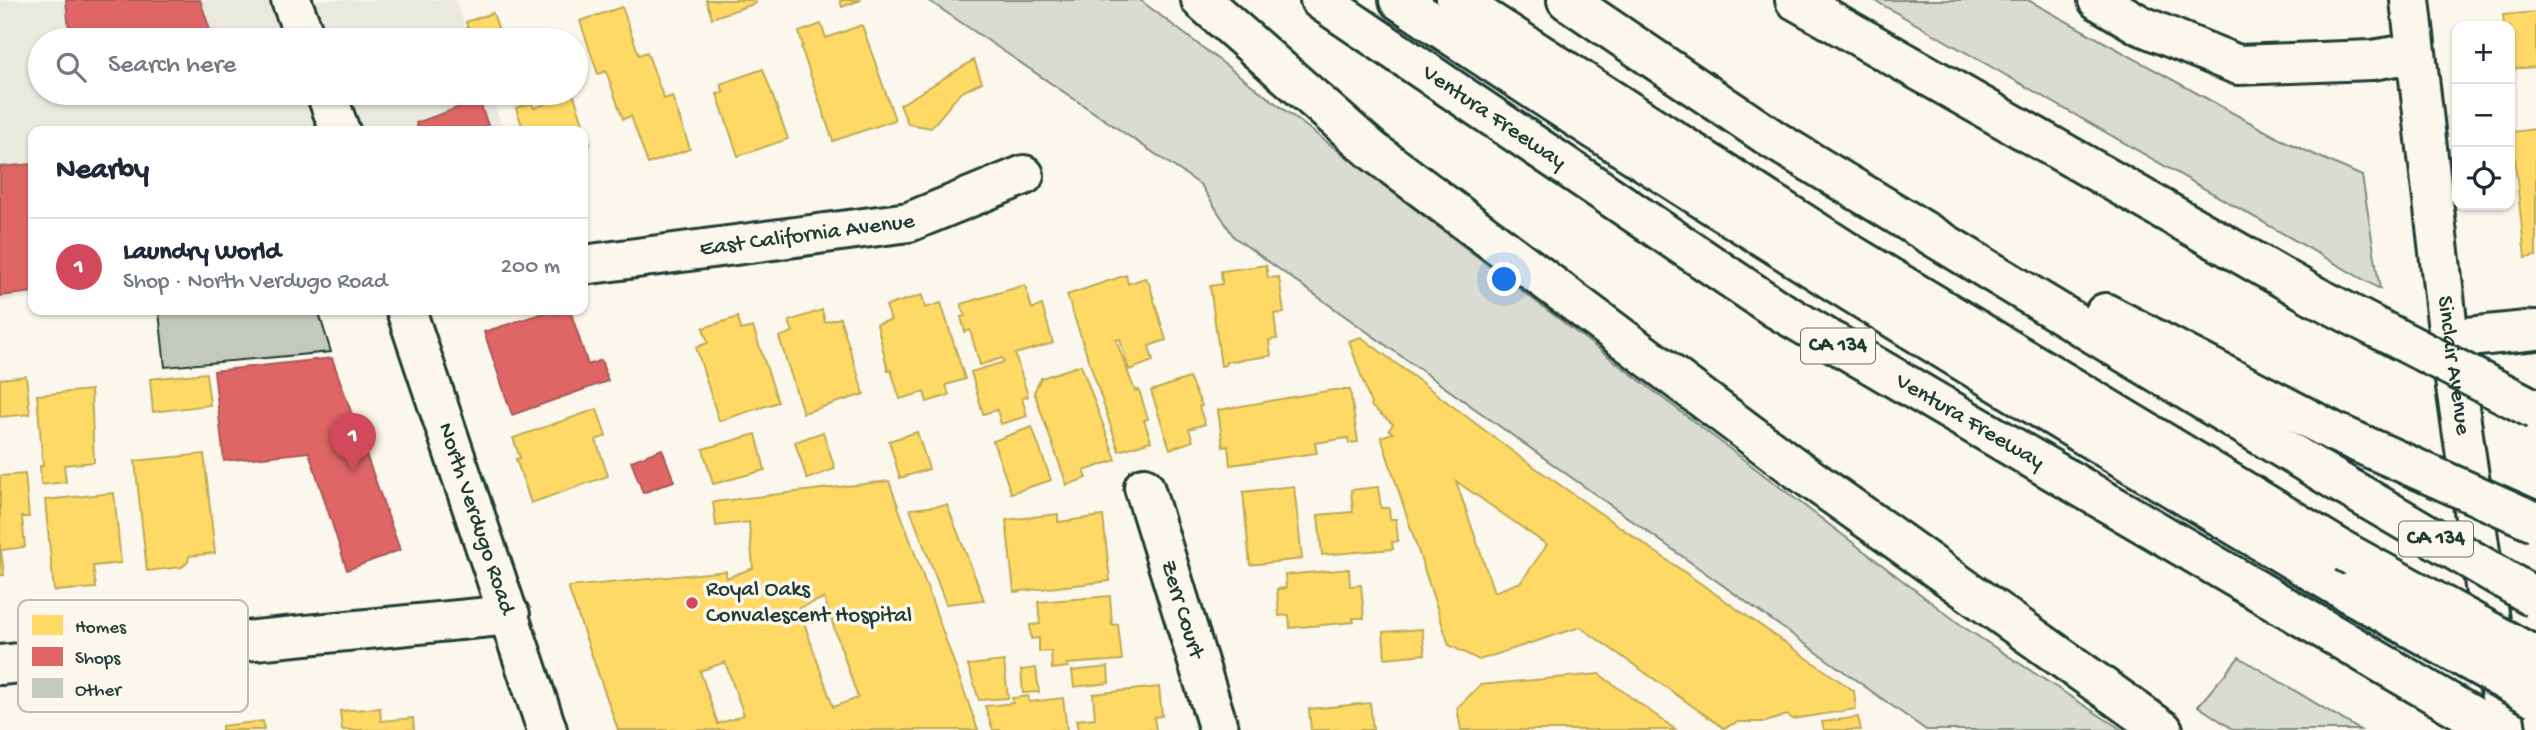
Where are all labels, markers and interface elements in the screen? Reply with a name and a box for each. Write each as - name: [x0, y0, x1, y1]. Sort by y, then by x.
- map controls: [2452, 21, 2515, 210]
- button: +: [2452, 21, 2515, 84]
- search box: [28, 28, 588, 105]
- icon: search: [52, 48, 90, 86]
- text: Search here: [108, 51, 236, 82]
- street label: Ventura Freeway: [1416, 59, 1571, 176]
- button: −: [2452, 84, 2515, 147]
- button: locate: [2452, 147, 2515, 210]
- text: Nearby: [56, 154, 149, 189]
- street label: East California Avenue: [698, 208, 917, 263]
- text: Laundry World: [123, 238, 281, 269]
- text: 1: [74, 254, 84, 281]
- text: 200 m: [501, 254, 560, 281]
- your location: [1487, 262, 1521, 296]
- text: Shop · North Verdugo Road: [123, 269, 387, 296]
- street label: Sinclair Avenue: [2431, 294, 2476, 438]
- road number: CA 134: [1801, 328, 1875, 364]
- street label: Ventura Freeway: [1890, 367, 2049, 476]
- pin: 1: [330, 413, 376, 471]
- street label: North Verdugo Road: [431, 419, 521, 619]
- road number: CA 134: [2399, 522, 2473, 556]
- street label: Zerr Court: [1154, 557, 1210, 663]
- place label: Royal Oaks Convalescent Hospital: [706, 577, 912, 630]
- marker: Royal Oaks Convalescent Hospital: [684, 595, 700, 611]
- legend: [18, 600, 248, 712]
- text: Homes: [75, 617, 127, 640]
- text: Shops: [75, 648, 121, 671]
- text: Other: [75, 680, 123, 703]

